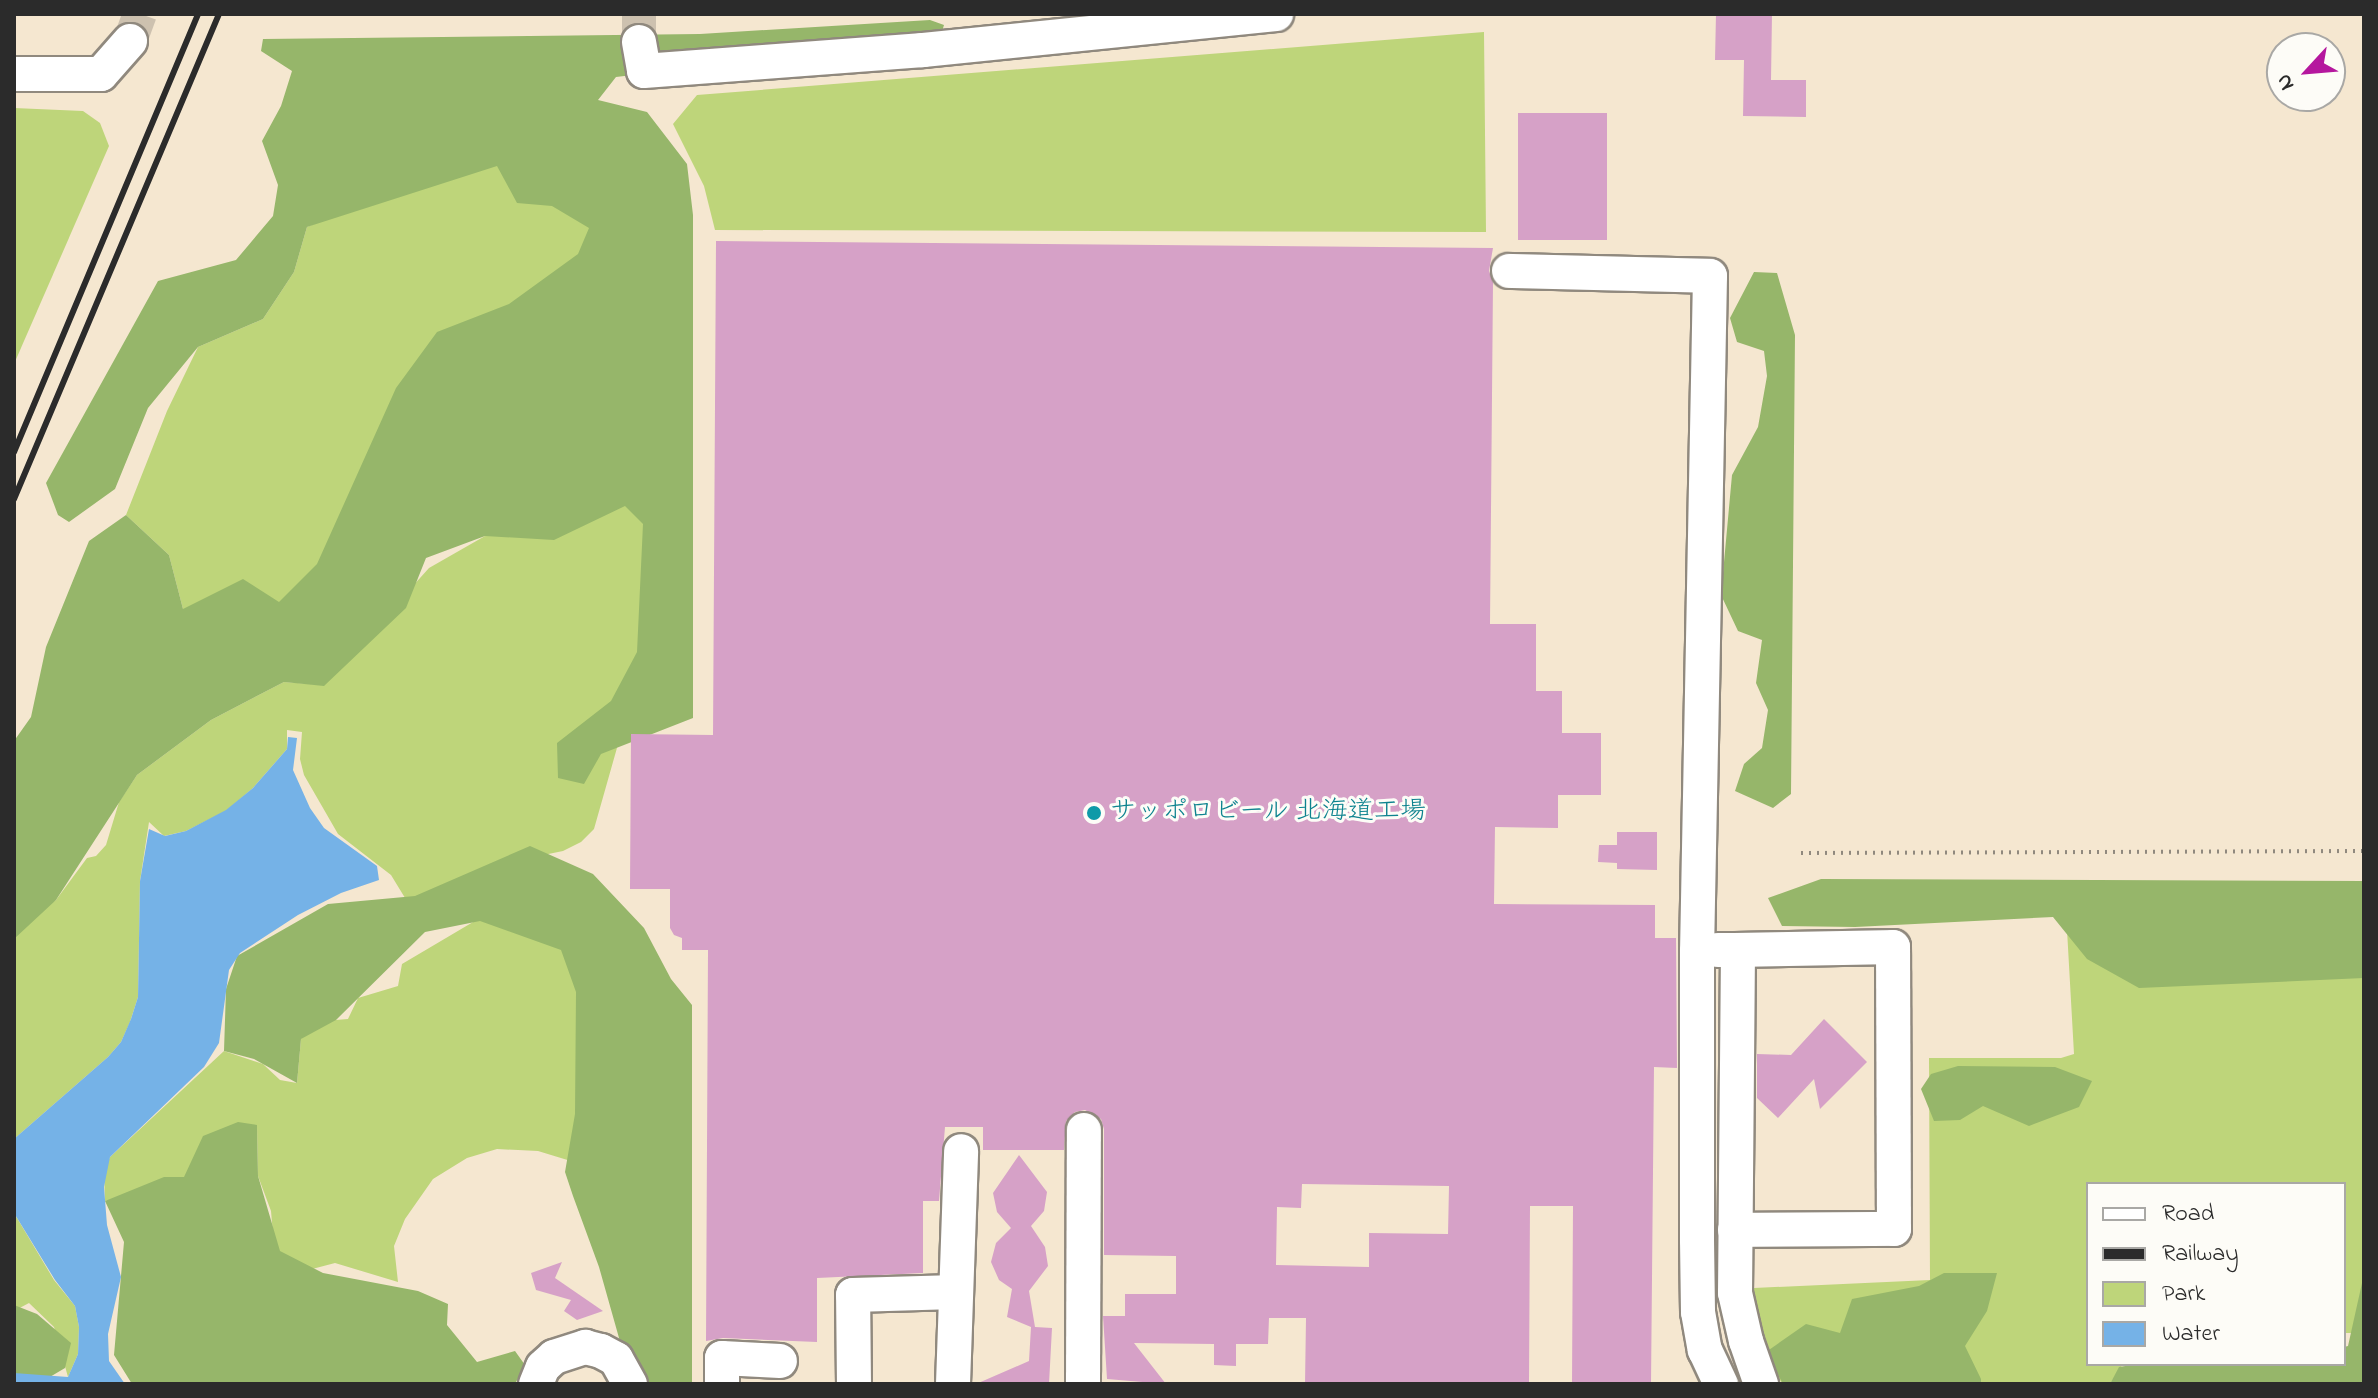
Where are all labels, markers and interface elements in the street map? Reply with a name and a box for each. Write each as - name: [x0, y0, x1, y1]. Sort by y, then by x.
- north arrow: [2266, 32, 2346, 112]
- text: N: [2269, 68, 2304, 95]
- place label: サッポロビール 北海道工場: [1110, 797, 1427, 829]
- marker: サッポロビール 北海道工場: [1085, 804, 1103, 822]
- legend: [2086, 1182, 2346, 1366]
- text: Road: [2162, 1197, 2214, 1232]
- text: Railway: [2162, 1237, 2239, 1272]
- text: Park: [2162, 1277, 2205, 1312]
- text: Water: [2162, 1317, 2220, 1352]

